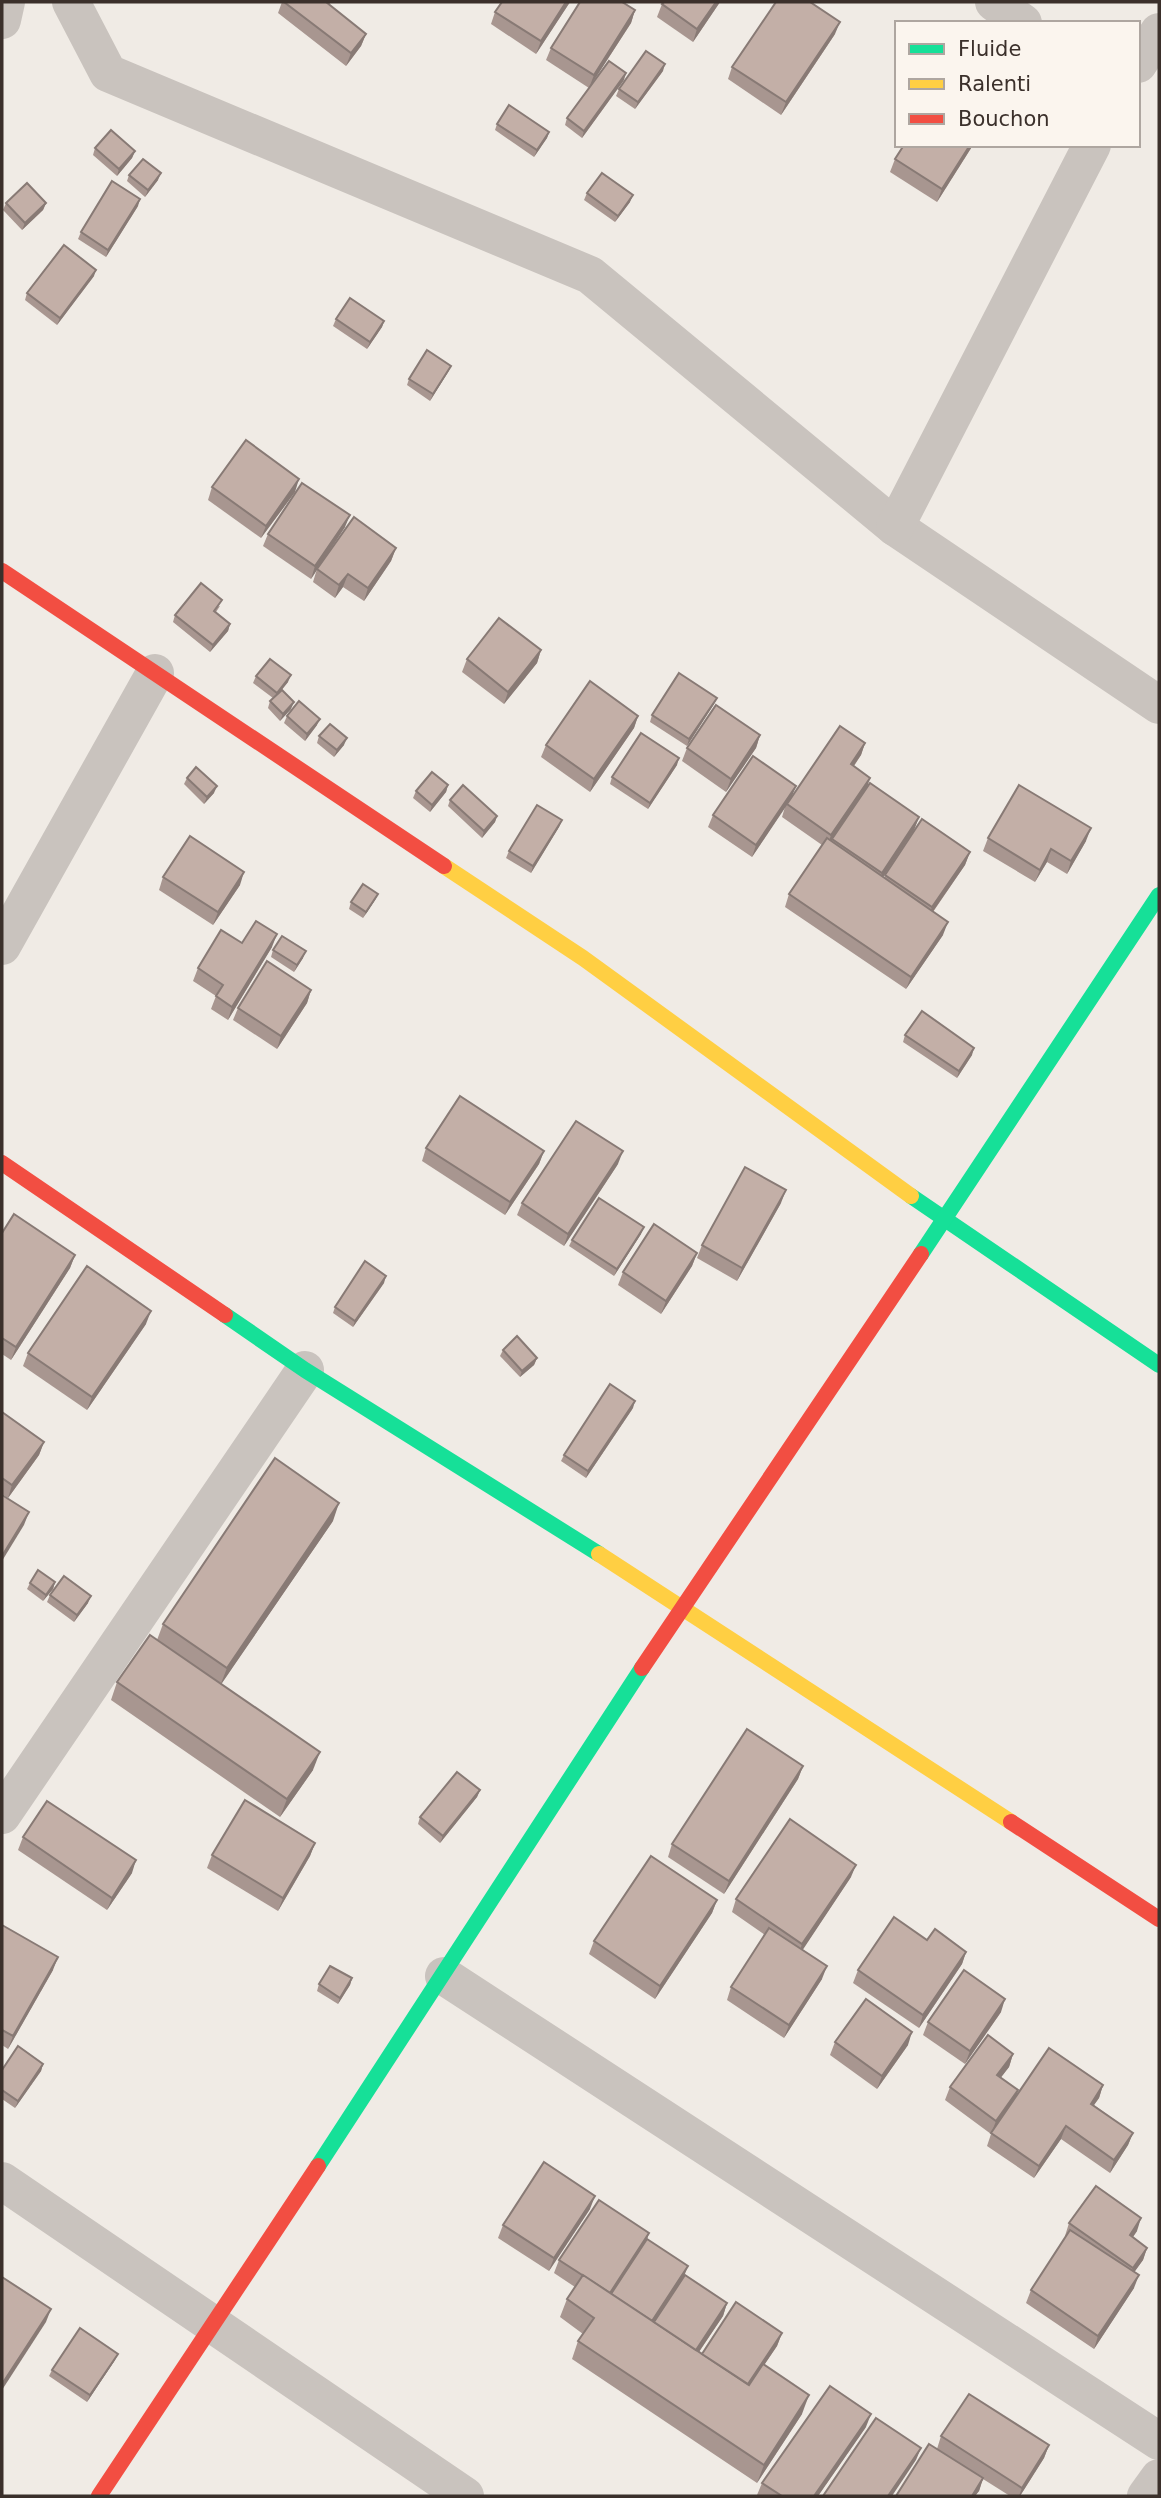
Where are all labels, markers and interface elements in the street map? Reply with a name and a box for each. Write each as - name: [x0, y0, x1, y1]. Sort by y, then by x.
- legend: [895, 21, 1140, 147]
- text: Fluide: [958, 37, 1021, 61]
- text: Ralenti: [958, 72, 1031, 96]
- text: Bouchon: [958, 107, 1050, 131]

